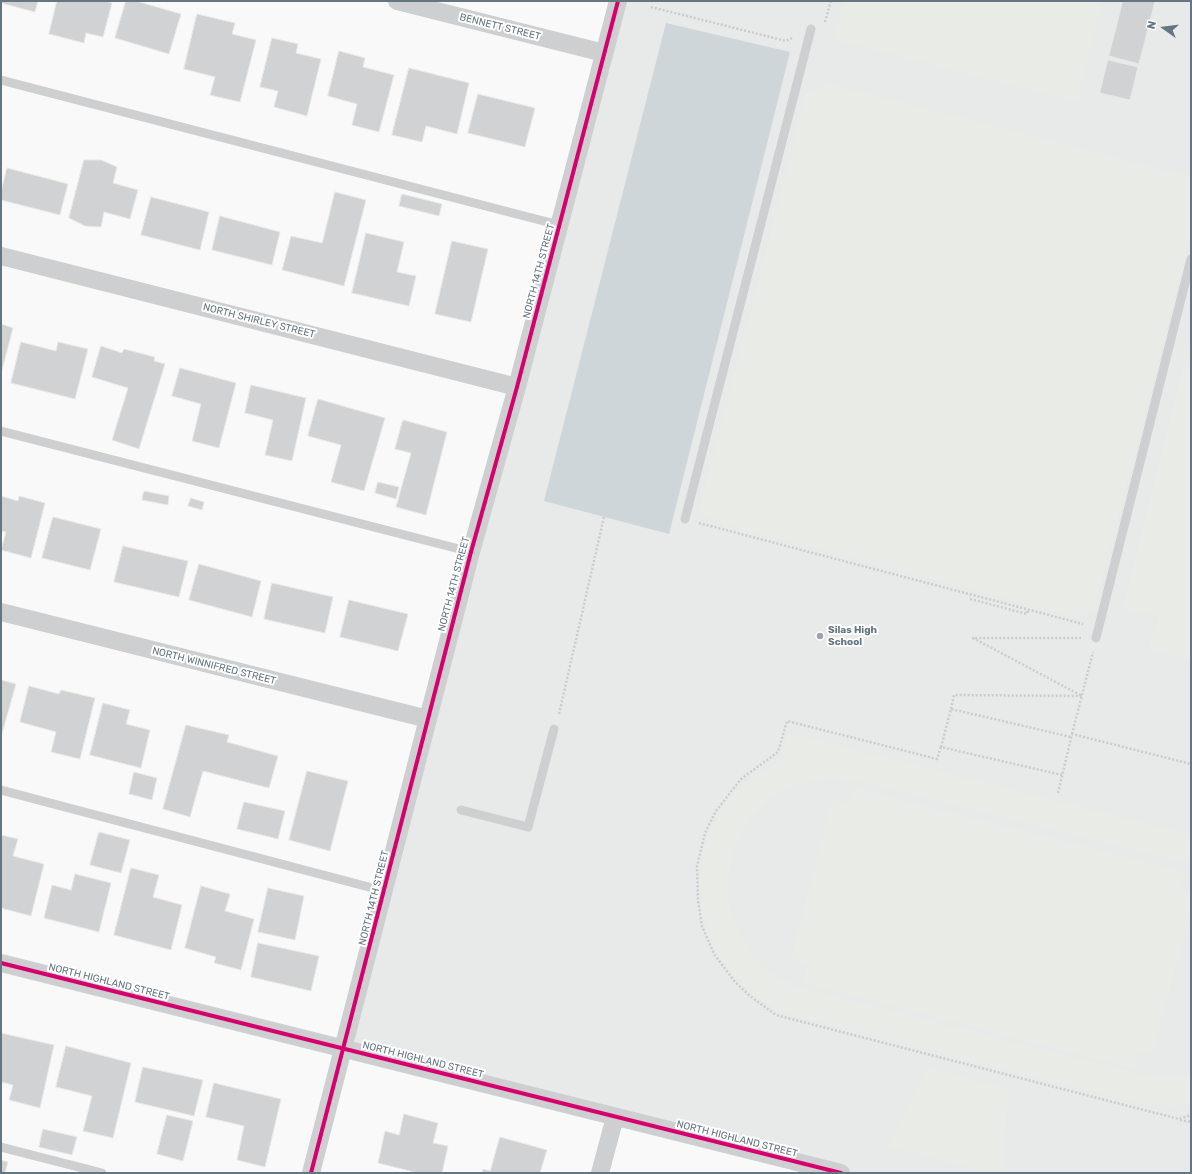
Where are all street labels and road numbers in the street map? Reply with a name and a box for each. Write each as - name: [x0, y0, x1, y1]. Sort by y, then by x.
- street label: BENNETT STREET: [458, 11, 542, 43]
- street label: NORTH 14TH STREET: [521, 222, 557, 320]
- street label: NORTH SHIRLEY STREET: [202, 301, 316, 341]
- street label: NORTH 14TH STREET: [436, 535, 472, 633]
- street label: NORTH WINNIFRED STREET: [151, 645, 277, 687]
- street label: NORTH 14TH STREET: [356, 849, 392, 947]
- street label: NORTH HIGHLAND STREET: [47, 961, 171, 1003]
- street label: NORTH HIGHLAND STREET: [361, 1039, 485, 1081]
- street label: NORTH HIGHLAND STREET: [675, 1118, 799, 1160]

